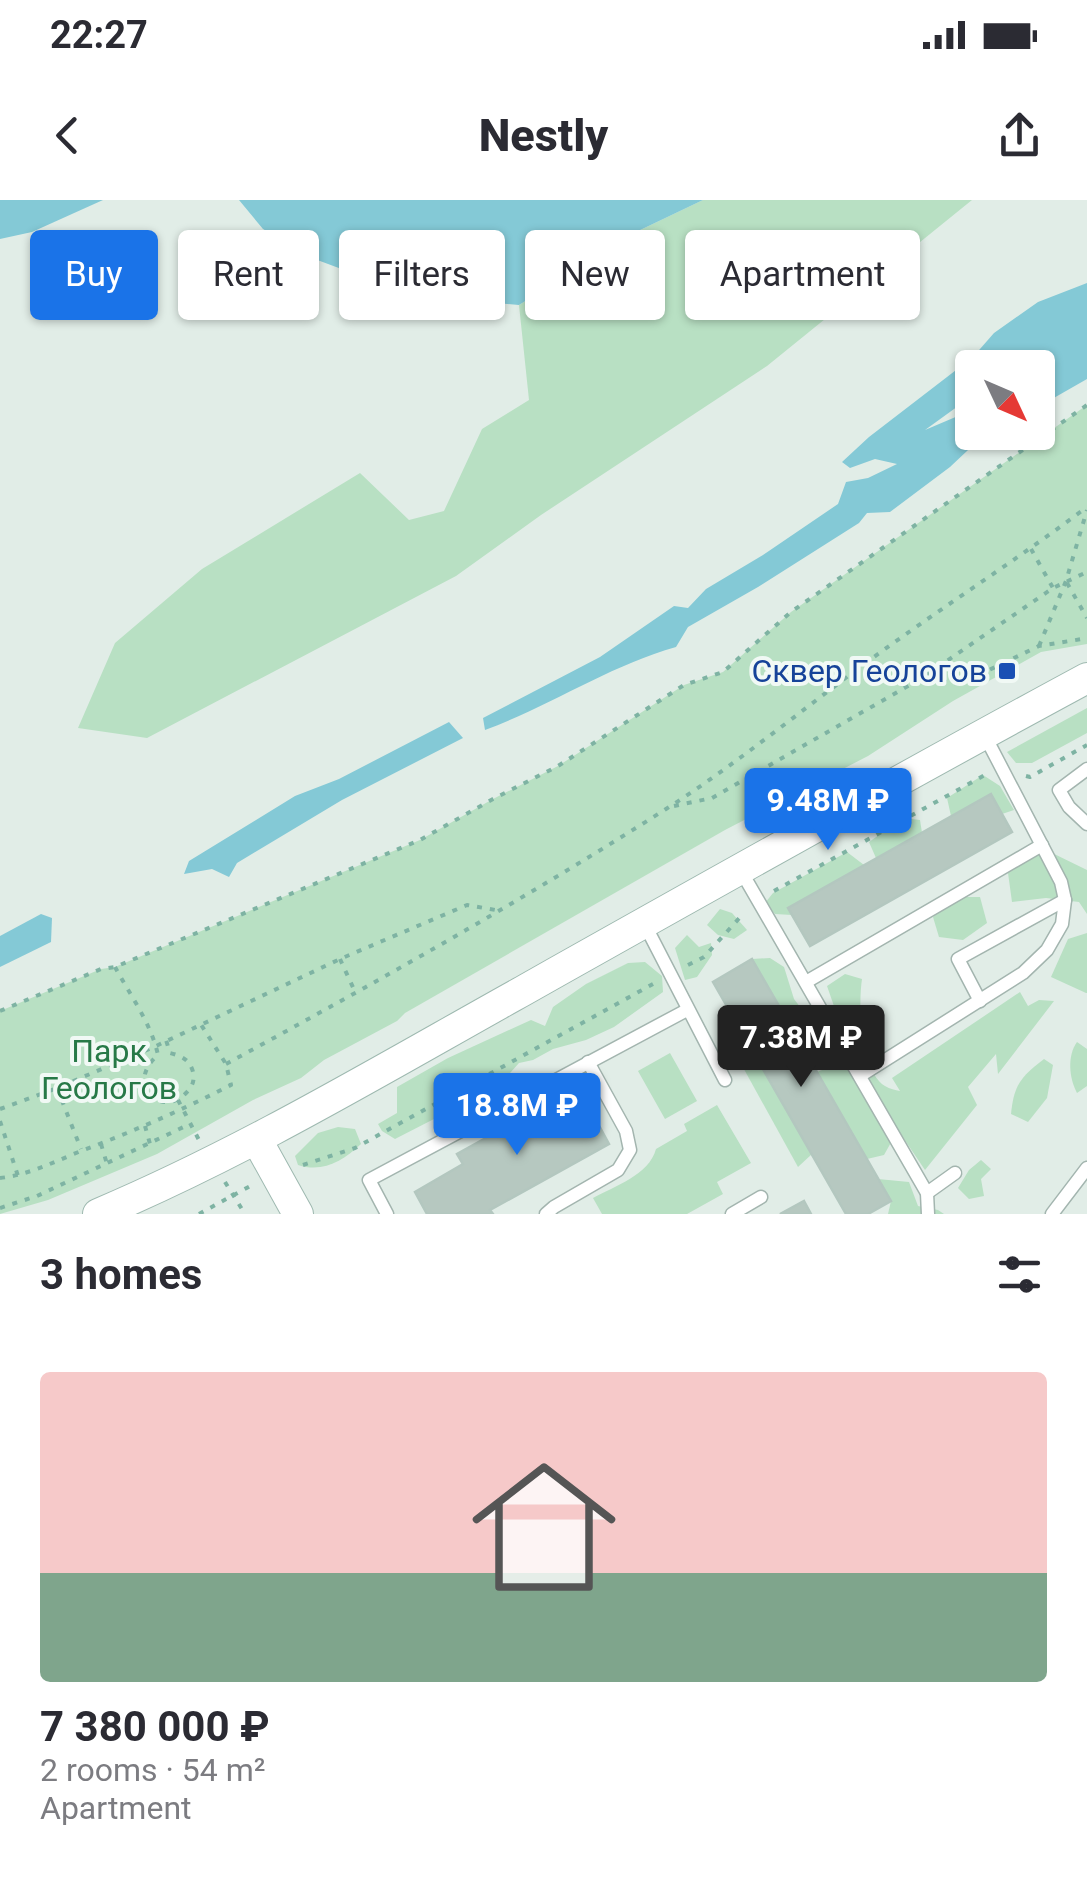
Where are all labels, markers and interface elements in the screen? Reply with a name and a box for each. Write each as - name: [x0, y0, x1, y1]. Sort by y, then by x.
- text: 22:27: [50, 13, 148, 57]
- icon: back: [40, 108, 95, 163]
- icon: share: [992, 108, 1047, 163]
- text: Nestly: [479, 109, 608, 162]
- chip: Buy: [30, 230, 158, 320]
- chip: Rent: [178, 230, 319, 320]
- chip: Filters: [339, 230, 505, 320]
- chip: New: [525, 230, 665, 320]
- chip: Apartment: [685, 230, 920, 320]
- north arrow: [955, 350, 1055, 450]
- map controls: [955, 350, 1055, 450]
- place label: Сквер Геологов: [751, 652, 987, 690]
- marker: Сквер Геологов: [996, 660, 1018, 682]
- pin: 9.48M ₽: [736, 768, 920, 853]
- text: 9.48M ₽: [767, 781, 889, 819]
- pin: 7.38M ₽: [709, 1005, 893, 1090]
- text: 7.38M ₽: [740, 1018, 862, 1056]
- park label: Парк Геологов: [41, 1032, 177, 1107]
- pin: 18.8M ₽: [425, 1073, 609, 1158]
- text: 18.8M ₽: [456, 1086, 578, 1124]
- icon: filters: [992, 1247, 1047, 1302]
- text: 3 homes: [40, 1250, 202, 1299]
- icon: home: [454, 1437, 634, 1617]
- text: 7 380 000 ₽: [40, 1702, 270, 1751]
- text: 2 rooms · 54 m²: [40, 1751, 265, 1789]
- text: Apartment: [40, 1789, 192, 1827]

